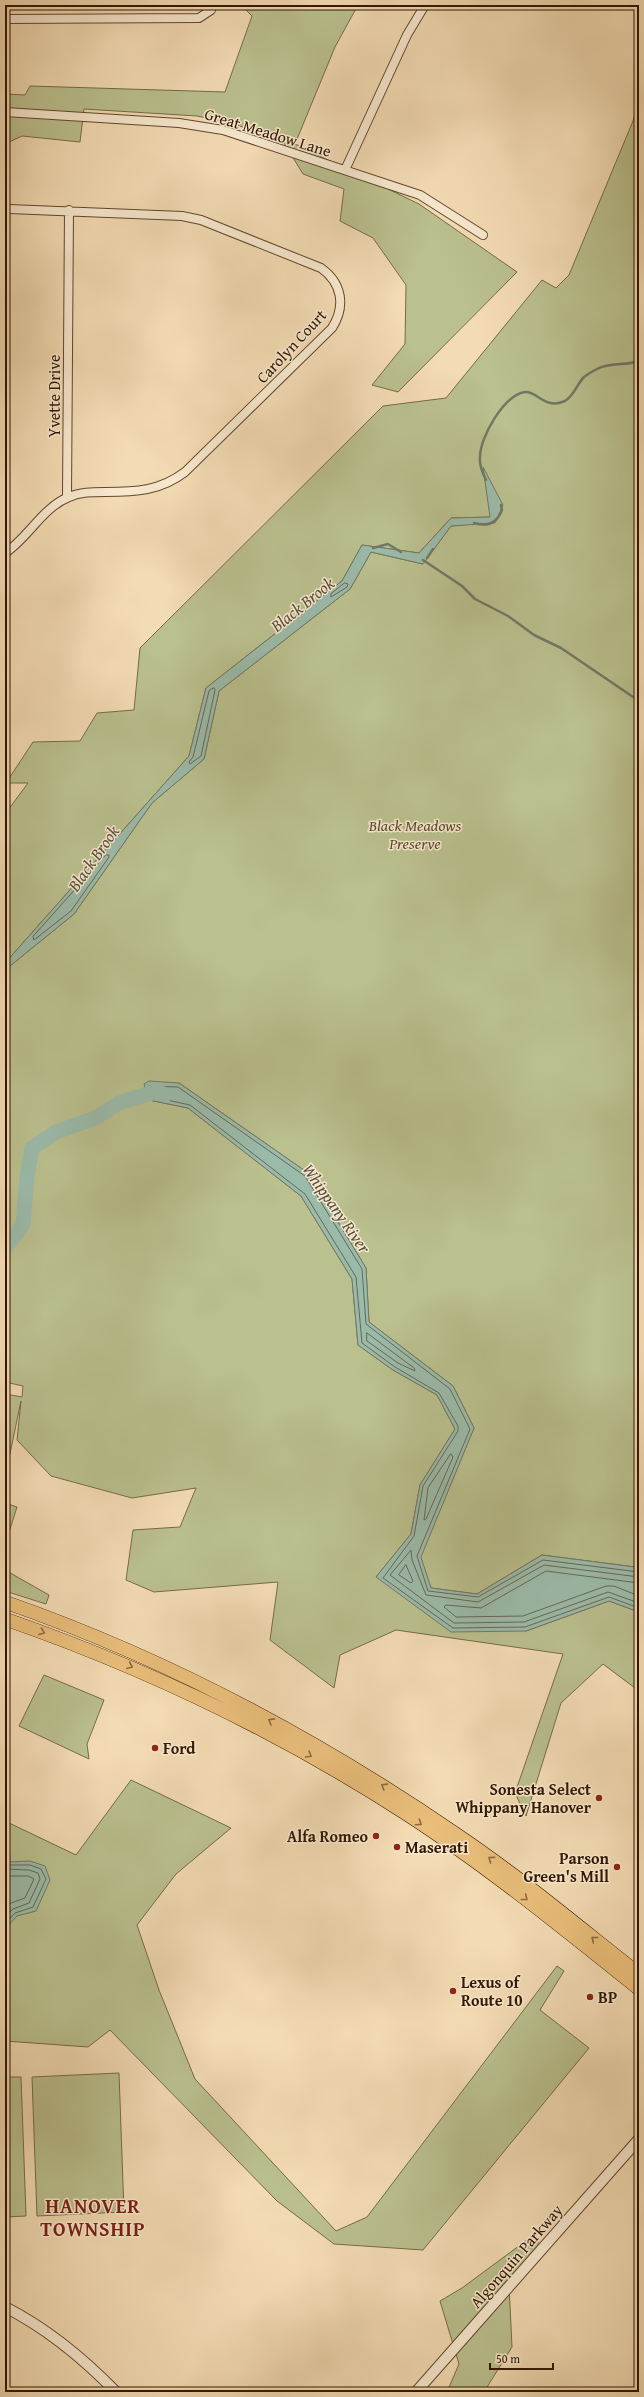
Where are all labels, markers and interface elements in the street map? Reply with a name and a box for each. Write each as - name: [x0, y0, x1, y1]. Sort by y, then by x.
- street label: Great Meadow Lane: [202, 101, 334, 163]
- street label: Carolyn Court: [250, 303, 332, 388]
- street label: Yvette Drive: [42, 355, 66, 437]
- water label: Black Brook: [264, 570, 339, 638]
- park label: Black Meadows Preserve: [368, 813, 461, 855]
- water label: Black Brook: [61, 820, 125, 897]
- water label: Whippany River: [297, 1158, 377, 1258]
- one-way arrow: [38, 1627, 45, 1635]
- one-way arrow: [125, 1661, 133, 1669]
- one-way arrow: [268, 1718, 275, 1726]
- place label: Ford: [163, 1736, 196, 1760]
- marker: Ford: [150, 1743, 160, 1753]
- one-way arrow: [305, 1750, 312, 1757]
- place label: Sonesta Select Whippany Hanover: [455, 1777, 592, 1819]
- one-way arrow: [381, 1783, 388, 1791]
- marker: Sonesta Select Whippany Hanover: [594, 1793, 604, 1803]
- one-way arrow: [415, 1818, 422, 1825]
- place label: Alfa Romeo: [287, 1824, 368, 1848]
- marker: Alfa Romeo: [371, 1831, 381, 1841]
- place label: Maserati: [405, 1835, 468, 1859]
- marker: Maserati: [392, 1842, 402, 1852]
- place label: Parson Green's Mill: [523, 1846, 610, 1888]
- one-way arrow: [489, 1857, 496, 1864]
- marker: Parson Green's Mill: [612, 1862, 622, 1872]
- one-way arrow: [521, 1894, 528, 1901]
- one-way arrow: [592, 1936, 599, 1943]
- place label: Lexus of Route 10: [461, 1970, 523, 2012]
- place label: BP: [598, 1985, 617, 2009]
- marker: Lexus of Route 10: [448, 1986, 458, 1996]
- marker: BP: [585, 1992, 595, 2002]
- district label: HANOVER TOWNSHIP: [40, 2191, 146, 2243]
- street label: Algonquin Parkway: [464, 2199, 568, 2313]
- scale bar: [490, 2345, 553, 2371]
- text: 50 m: [496, 2350, 520, 2367]

